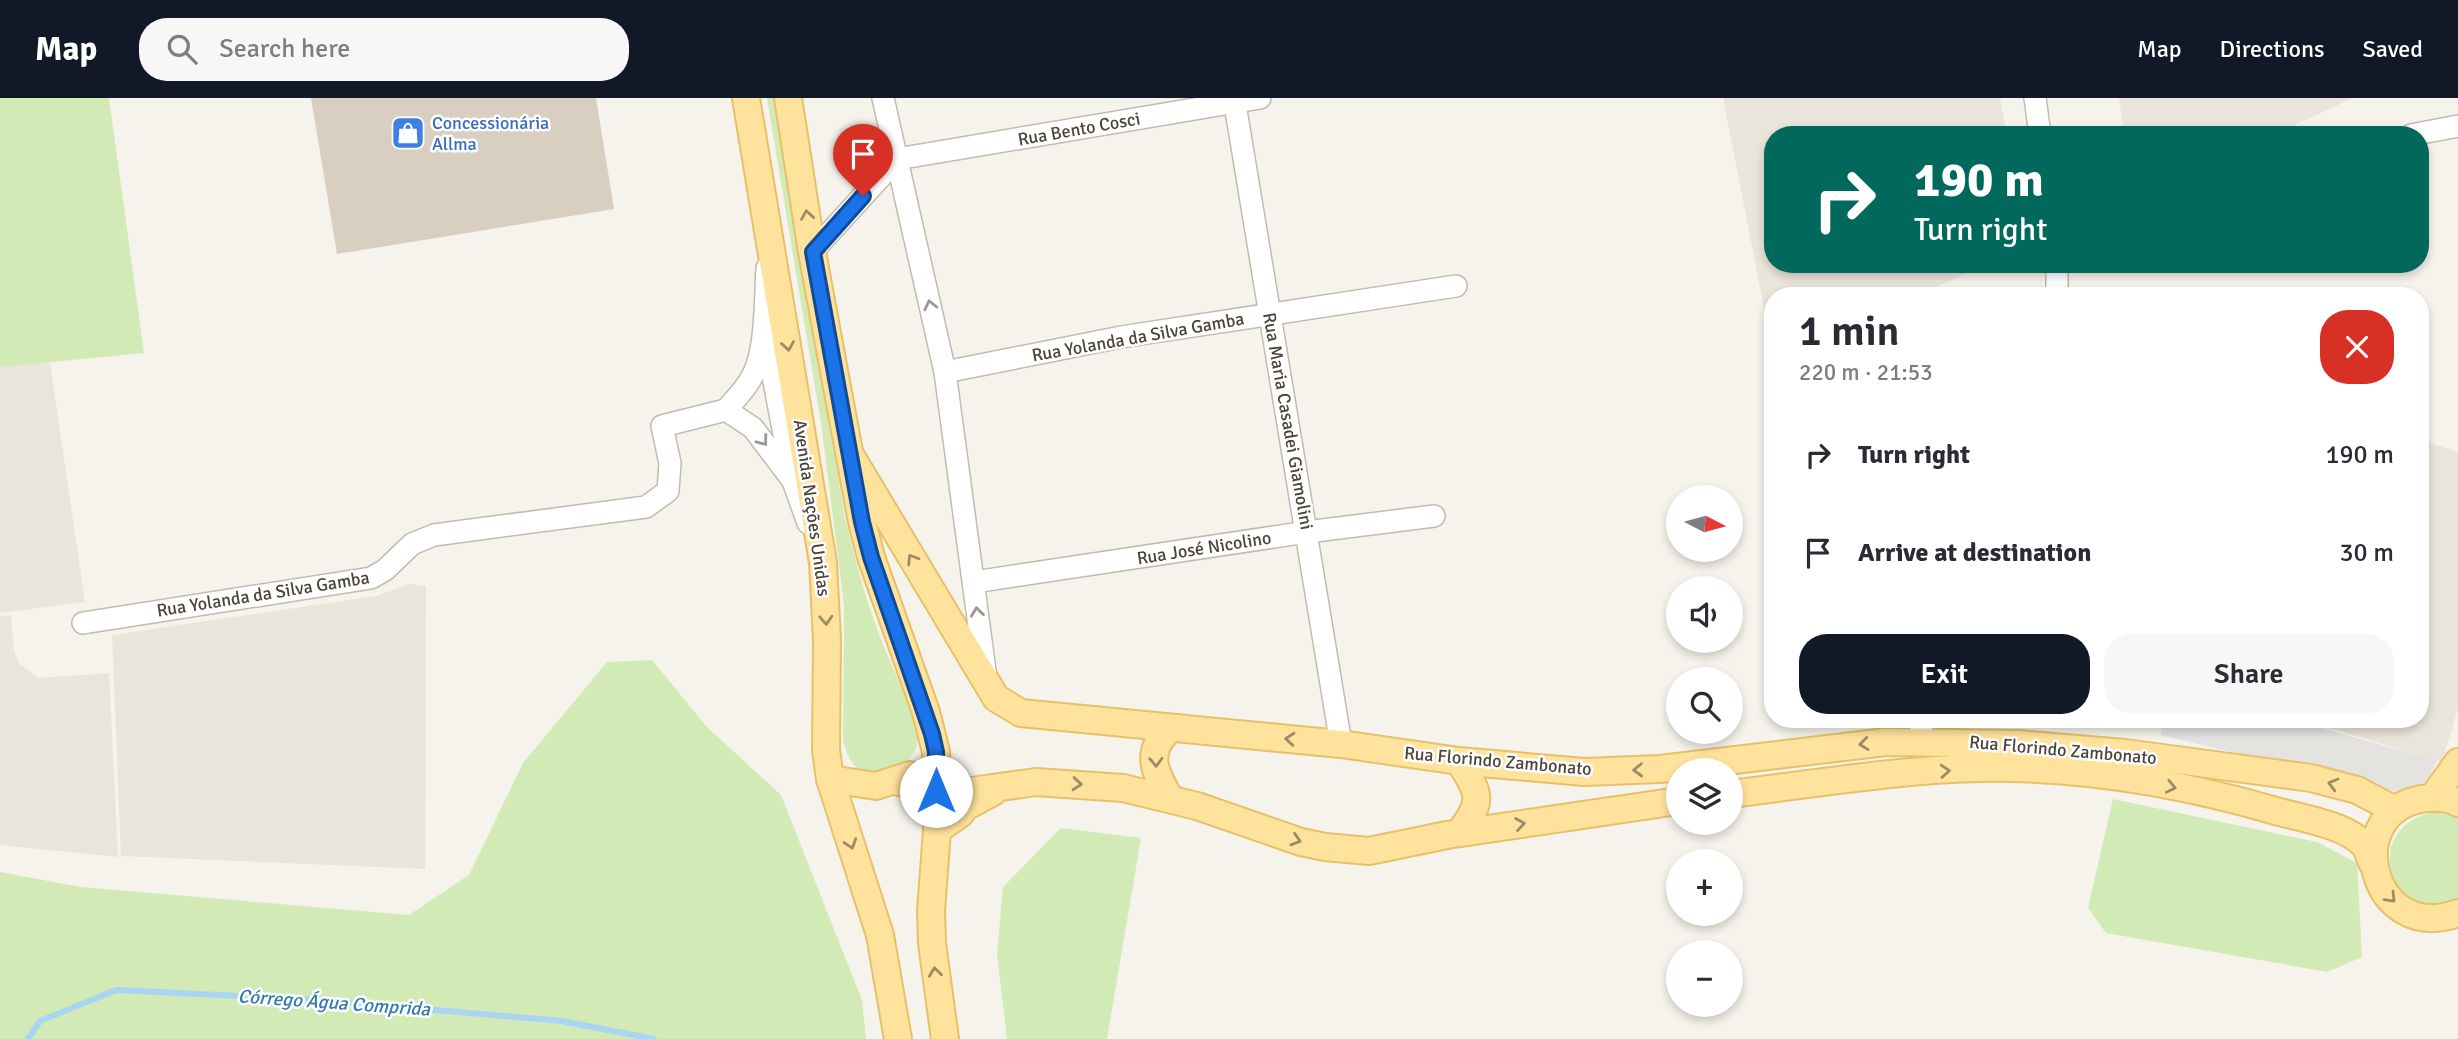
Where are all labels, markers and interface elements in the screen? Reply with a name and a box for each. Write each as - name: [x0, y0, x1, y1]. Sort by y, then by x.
- search box: [139, 18, 629, 81]
- text: Map: [35, 29, 97, 70]
- icon: search: [163, 30, 201, 68]
- text: Search here: [219, 33, 350, 65]
- text: Map: [2137, 34, 2182, 64]
- text: Directions: [2220, 34, 2325, 64]
- text: Saved: [2363, 34, 2423, 64]
- street label: Rua Bento Cosci: [1016, 107, 1142, 151]
- place label: Concessionária Allma: [432, 112, 549, 155]
- shop icon: Concessionária Allma: [389, 114, 427, 152]
- pin: [833, 124, 893, 196]
- icon: arrive: [844, 135, 882, 173]
- text: 190 m: [1914, 150, 2044, 210]
- icon: right: [1799, 154, 1890, 245]
- one-way arrow: [800, 209, 815, 221]
- text: Turn right: [1914, 210, 2047, 249]
- one-way arrow: [924, 299, 938, 311]
- text: 1 min: [1799, 306, 1900, 357]
- street label: Rua Yolanda da Silva Gamba: [1030, 307, 1246, 367]
- button: close: [2320, 310, 2394, 384]
- street label: Rua Maria Casadei Giamolini: [1258, 311, 1318, 531]
- one-way arrow: [780, 340, 795, 352]
- text: 220 m · 21:53: [1799, 358, 1933, 387]
- street label: Avenida Nações Unidas: [789, 418, 835, 598]
- one-way arrow: [755, 434, 767, 446]
- icon: right: [1799, 436, 1837, 474]
- text: Turn right: [1858, 439, 1970, 471]
- text: 190 m: [2325, 439, 2394, 471]
- north arrow: [1666, 485, 1743, 562]
- map controls: [1666, 485, 1743, 1017]
- street label: Rua José Nicolino: [1135, 527, 1273, 569]
- icon: arrive: [1799, 534, 1837, 572]
- text: Arrive at destination: [1858, 537, 2091, 569]
- text: 30 m: [2339, 537, 2394, 569]
- one-way arrow: [907, 553, 920, 566]
- street label: Rua Yolanda da Silva Gamba: [155, 566, 371, 622]
- button: sound: [1666, 576, 1743, 653]
- one-way arrow: [970, 606, 985, 618]
- one-way arrow: [818, 615, 833, 626]
- button: Exit: [1799, 634, 2090, 714]
- button: Share: [2104, 634, 2394, 714]
- button: search: [1666, 667, 1743, 744]
- street label: Rua Florindo Zambonato: [1968, 731, 2158, 769]
- one-way arrow: [1284, 732, 1295, 747]
- one-way arrow: [1858, 737, 1869, 752]
- street label: Rua Florindo Zambonato: [1403, 742, 1593, 780]
- position arrow: [899, 754, 973, 828]
- one-way arrow: [1148, 757, 1163, 768]
- button: layers: [1666, 758, 1743, 835]
- one-way arrow: [1632, 762, 1643, 777]
- one-way arrow: [1939, 764, 1950, 779]
- one-way arrow: [1072, 776, 1083, 791]
- one-way arrow: [2327, 777, 2339, 792]
- one-way arrow: [2165, 778, 2177, 793]
- one-way arrow: [1514, 816, 1526, 831]
- one-way arrow: [1290, 831, 1302, 846]
- one-way arrow: [843, 838, 857, 850]
- button: +: [1666, 849, 1743, 926]
- one-way arrow: [2382, 890, 2395, 903]
- button: −: [1666, 940, 1743, 1017]
- one-way arrow: [928, 966, 943, 977]
- water label: Córrego Água Comprida: [237, 984, 432, 1022]

